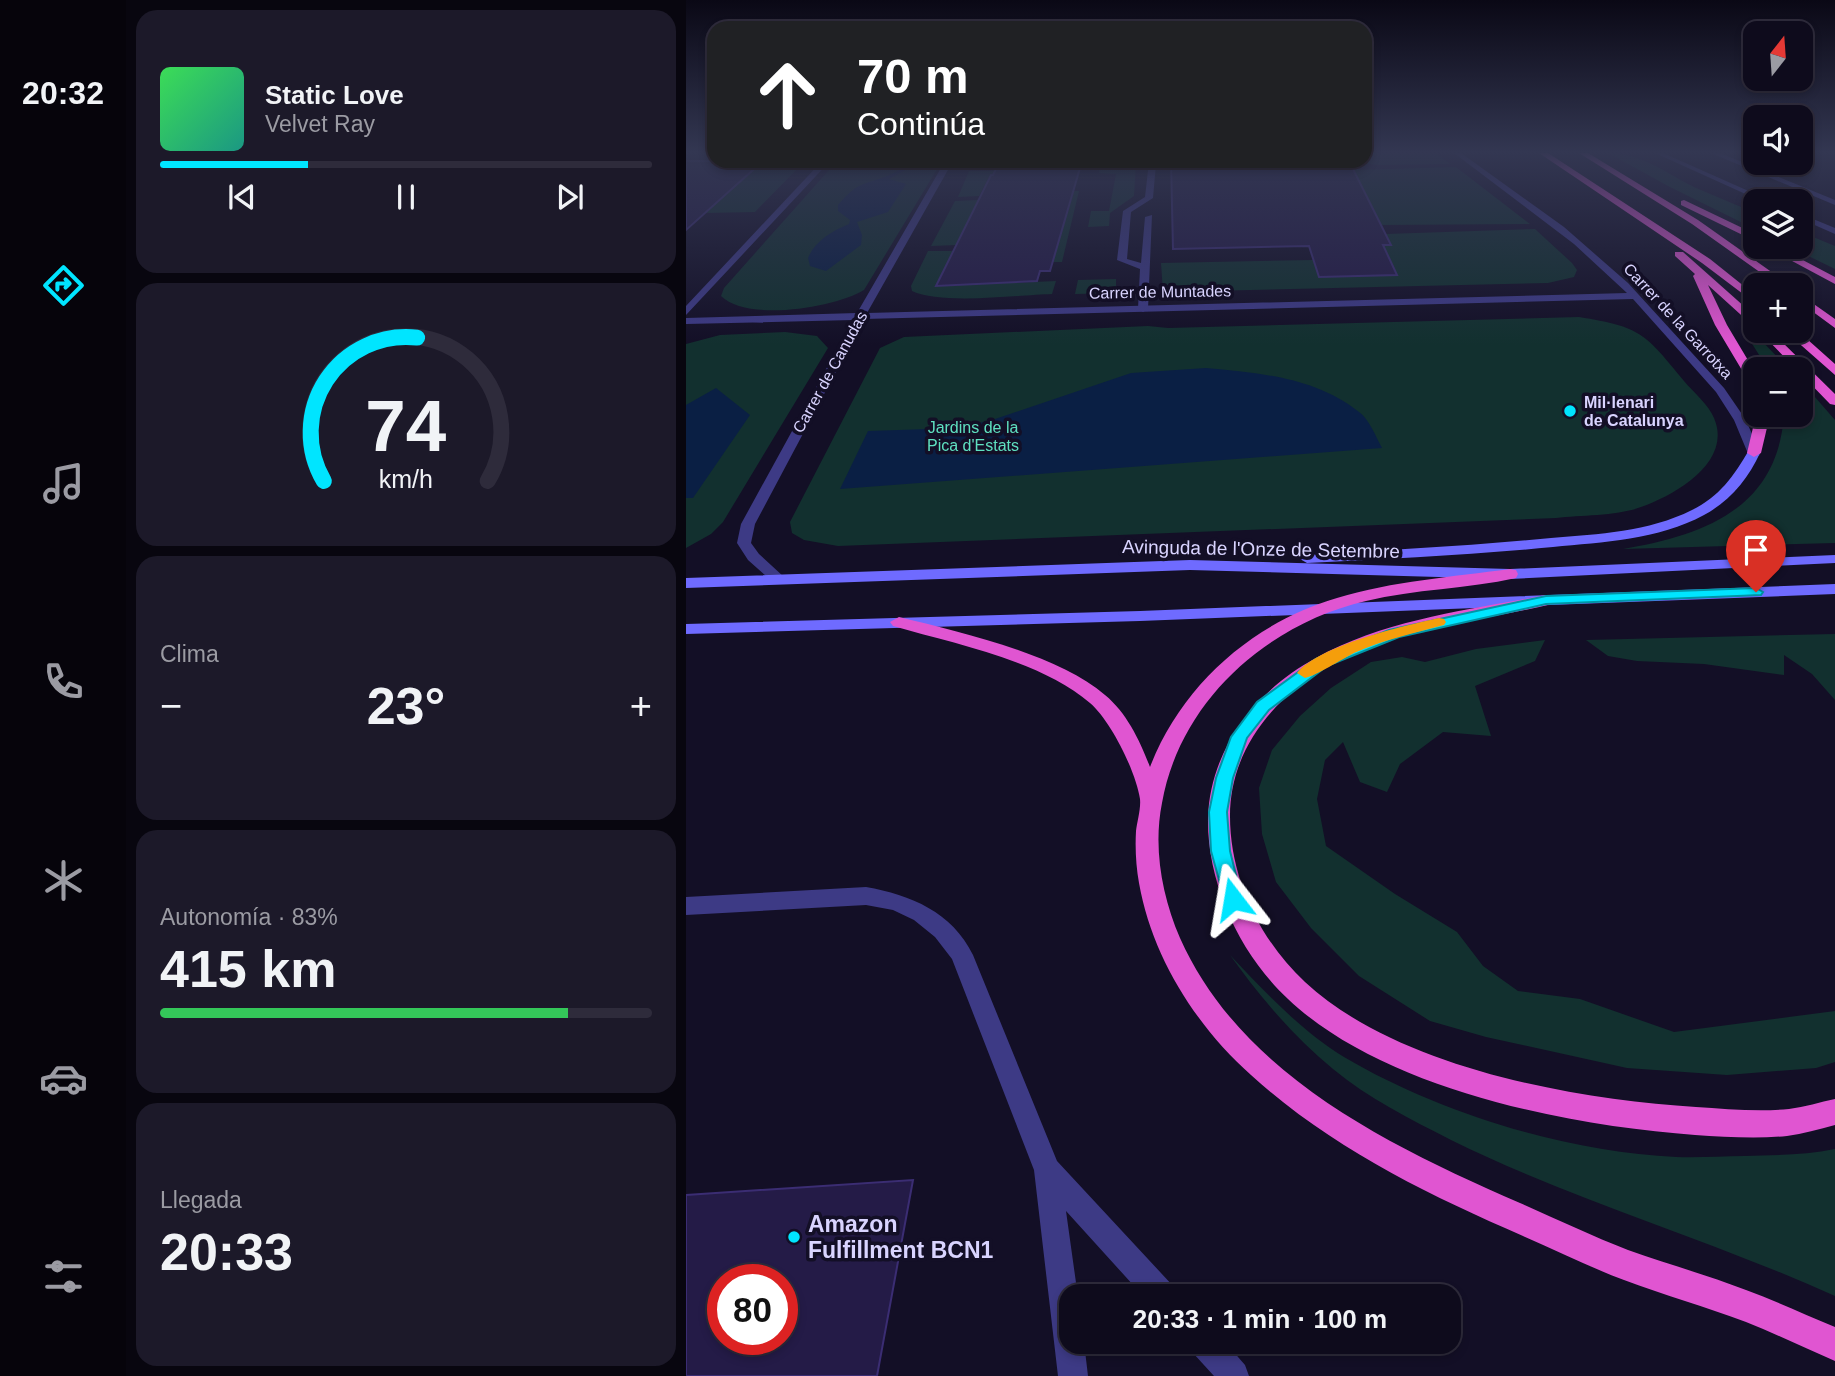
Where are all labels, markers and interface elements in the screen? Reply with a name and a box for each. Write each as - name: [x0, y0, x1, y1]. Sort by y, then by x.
- north arrow: [1743, 21, 1813, 91]
- map controls: [1743, 21, 1813, 427]
- icon: ahead: [742, 49, 833, 140]
- text: 70 m: [857, 49, 969, 103]
- text: 20:32: [22, 75, 104, 111]
- text: Static Love: [265, 80, 404, 110]
- button: sound: [1743, 105, 1813, 175]
- text: Continúa: [857, 106, 985, 142]
- text: Velvet Ray: [265, 111, 375, 137]
- icon: previous: [223, 178, 261, 216]
- icon: pause: [387, 178, 425, 216]
- icon: next: [551, 178, 589, 216]
- button: layers: [1743, 189, 1813, 259]
- street label: Carrer de la Garrotxa: [1620, 260, 1736, 382]
- icon: directions: [39, 261, 88, 310]
- button: +: [1743, 273, 1813, 343]
- street label: Carrer de Muntades: [1089, 282, 1231, 302]
- street label: Carrer de Canudas: [790, 308, 870, 436]
- button: −: [1743, 357, 1813, 427]
- text: 74: [366, 385, 447, 466]
- place label: Mil·lenari de Catalunya: [1584, 394, 1684, 429]
- marker: Mil·lenari de Catalunya: [1562, 403, 1578, 419]
- park label: Jardins de la Pica d'Estats: [927, 419, 1019, 454]
- icon: music: [39, 459, 88, 508]
- text: km/h: [379, 465, 433, 493]
- pin: [1726, 520, 1786, 592]
- icon: arrive: [1737, 531, 1775, 569]
- street label: Avinguda de l'Onze de Setembre: [1122, 536, 1400, 562]
- text: Clima: [160, 641, 219, 667]
- icon: phone: [39, 657, 88, 706]
- text: 23°: [367, 677, 445, 735]
- text: −: [160, 685, 182, 727]
- text: +: [630, 685, 652, 727]
- icon: climate: [39, 856, 88, 905]
- position arrow: [1196, 862, 1270, 936]
- text: Autonomía · 83%: [160, 904, 338, 930]
- text: 415 km: [160, 940, 336, 998]
- icon: car: [39, 1054, 88, 1103]
- text: Llegada: [160, 1187, 242, 1213]
- place label: Amazon Fulfillment BCN1: [808, 1211, 993, 1263]
- text: 20:33: [160, 1223, 293, 1281]
- marker: Amazon Fulfillment BCN1: [786, 1229, 802, 1245]
- icon: filters: [39, 1252, 88, 1301]
- speed limit sign: 80: [707, 1264, 798, 1355]
- text: 20:33 · 1 min · 100 m: [1133, 1304, 1387, 1334]

